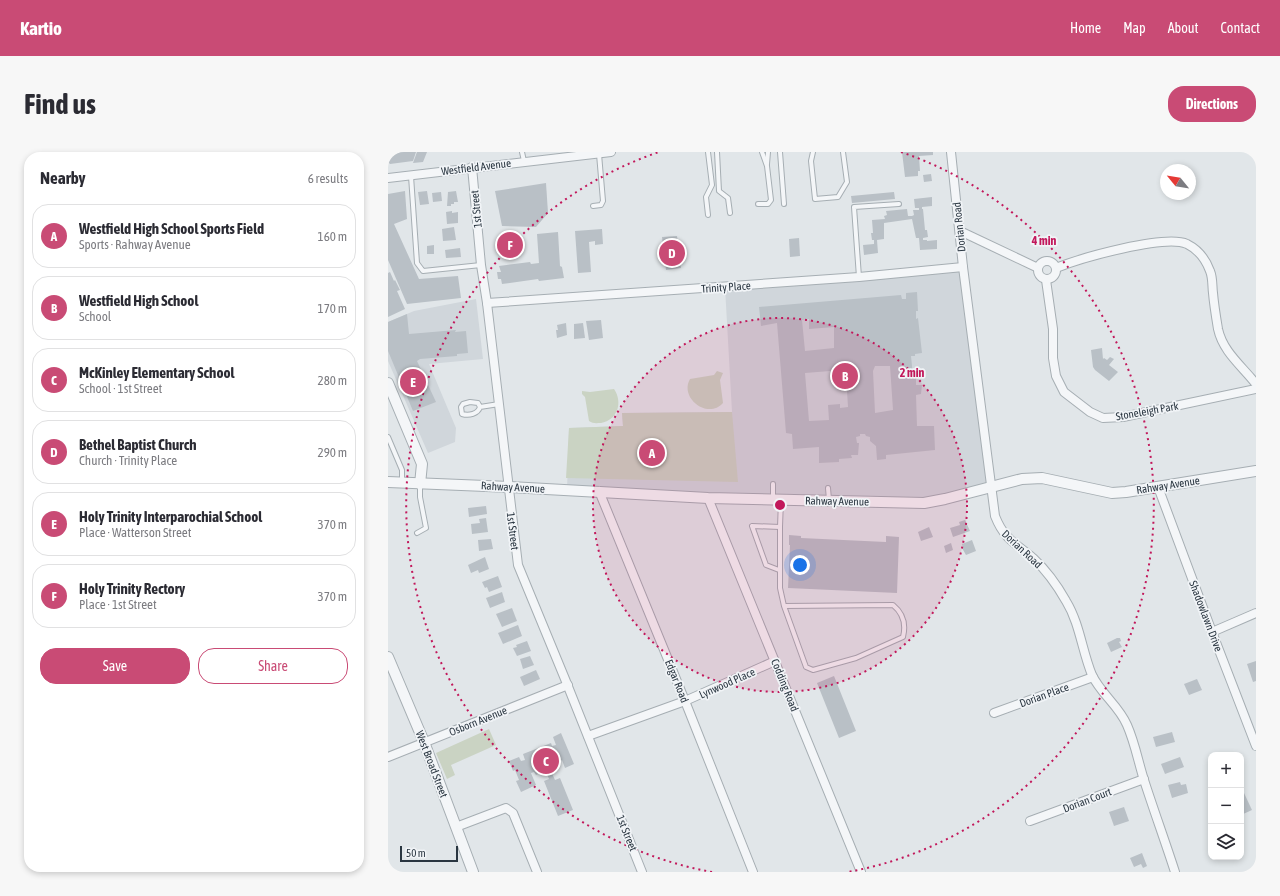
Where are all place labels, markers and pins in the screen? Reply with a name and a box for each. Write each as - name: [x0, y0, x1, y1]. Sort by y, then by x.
- pin: F: [497, 230, 523, 260]
- pin: D: [659, 238, 685, 268]
- pin: B: [832, 361, 858, 391]
- pin: E: [400, 367, 426, 397]
- pin: A: [639, 438, 665, 468]
- centre of rings: [773, 498, 787, 512]
- pin: C: [533, 746, 559, 776]

